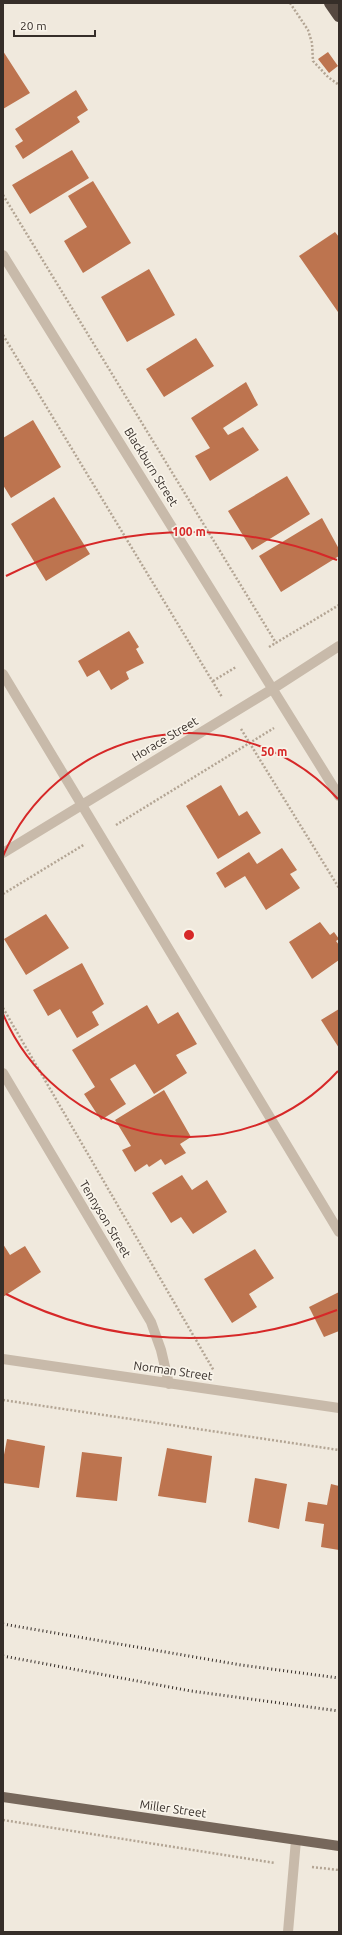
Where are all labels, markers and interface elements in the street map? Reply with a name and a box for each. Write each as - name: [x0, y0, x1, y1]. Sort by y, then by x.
- scale bar: [14, 12, 95, 38]
- text: 20 m: [20, 19, 47, 32]
- street label: Blackburn Street: [122, 425, 181, 509]
- text: 100 m: [172, 525, 206, 538]
- street label: Horace Street: [129, 714, 200, 763]
- text: 50 m: [261, 745, 287, 758]
- centre of rings: [182, 928, 196, 942]
- street label: Tennyson Street: [77, 1178, 134, 1260]
- street label: Norman Street: [133, 1359, 214, 1383]
- street label: Miller Street: [139, 1797, 207, 1820]

